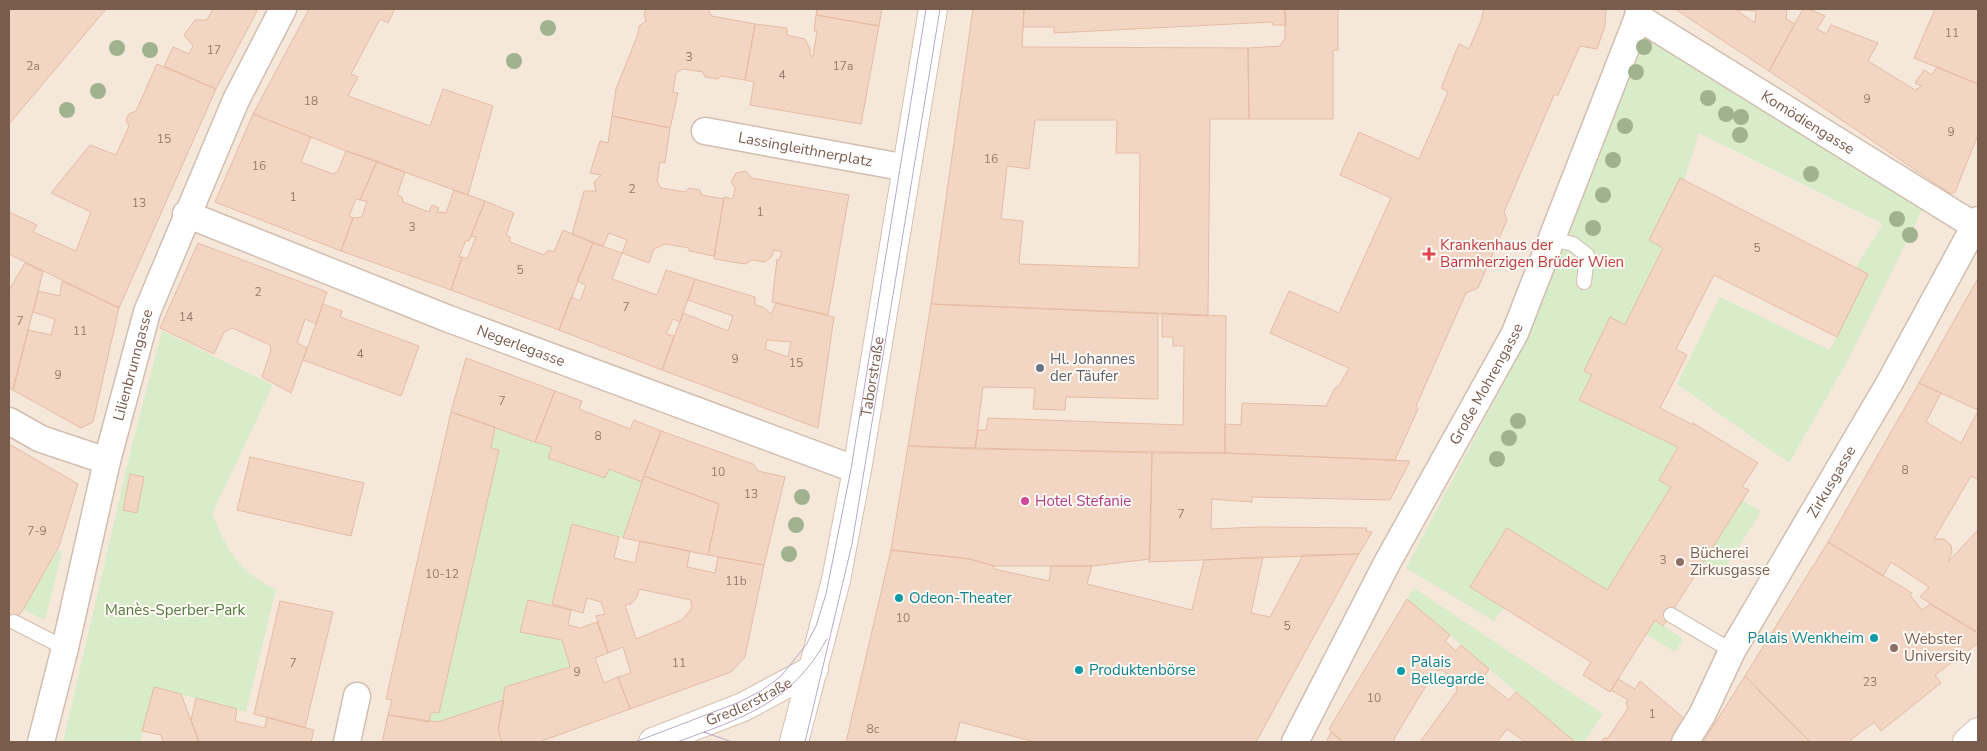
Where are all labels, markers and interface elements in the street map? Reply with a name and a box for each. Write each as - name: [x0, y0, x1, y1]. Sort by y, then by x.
- house number: 11: [1945, 25, 1959, 41]
- house number: 17: [207, 42, 221, 58]
- house number: 3: [685, 49, 693, 65]
- house number: 2a: [26, 58, 40, 74]
- house number: 17a: [833, 58, 853, 74]
- house number: 4: [778, 67, 786, 83]
- street label: Komödiengasse: [1757, 86, 1859, 159]
- house number: 9: [1863, 91, 1871, 107]
- house number: 18: [304, 93, 318, 109]
- house number: 9: [1947, 124, 1955, 140]
- street label: Lassingleithnerplatz: [737, 127, 874, 171]
- house number: 15: [157, 131, 171, 147]
- house number: 16: [984, 151, 998, 167]
- house number: 16: [252, 158, 266, 174]
- house number: 2: [628, 181, 636, 197]
- house number: 1: [289, 189, 297, 205]
- house number: 13: [132, 195, 146, 211]
- house number: 1: [756, 204, 764, 220]
- house number: 3: [408, 219, 416, 235]
- place label: Krankenhaus der Barmherzigen Brüder Wien: [1440, 235, 1624, 272]
- house number: 5: [1753, 240, 1761, 256]
- marker: Krankenhaus der Barmherzigen Brüder Wien: [1422, 247, 1436, 261]
- house number: 5: [516, 262, 524, 278]
- house number: 2: [254, 284, 262, 300]
- house number: 7: [622, 299, 630, 315]
- street label: Lilienbrunngasse: [108, 307, 157, 423]
- house number: 14: [179, 309, 193, 325]
- house number: 7: [16, 313, 24, 329]
- street label: Negerlegasse: [474, 320, 568, 371]
- street label: Große Mohrengasse: [1445, 320, 1528, 448]
- house number: 11: [73, 323, 87, 339]
- street label: Taborstraße: [856, 335, 889, 418]
- house number: 4: [356, 346, 364, 362]
- place label: Hl. Johannes der Täufer: [1050, 349, 1135, 386]
- house number: 9: [731, 351, 739, 367]
- house number: 15: [789, 355, 803, 371]
- marker: Hl. Johannes der Täufer: [1034, 362, 1046, 374]
- house number: 9: [54, 367, 62, 383]
- house number: 7: [498, 393, 506, 409]
- house number: 8: [594, 428, 602, 444]
- street label: Zirkusgasse: [1803, 442, 1860, 521]
- house number: 8: [1901, 462, 1909, 478]
- house number: 10: [711, 464, 725, 480]
- house number: 13: [744, 486, 758, 502]
- place label: Hotel Stefanie: [1035, 491, 1131, 511]
- marker: Hotel Stefanie: [1019, 495, 1031, 507]
- house number: 7: [1177, 506, 1185, 522]
- house number: 7-9: [27, 523, 47, 539]
- place label: Bücherei Zirkusgasse: [1690, 543, 1770, 580]
- house number: 3: [1659, 552, 1667, 568]
- marker: Bücherei Zirkusgasse: [1674, 556, 1686, 568]
- house number: 10-12: [425, 566, 459, 582]
- house number: 11b: [725, 573, 747, 589]
- place label: Odeon-Theater: [909, 588, 1012, 608]
- marker: Odeon-Theater: [893, 592, 905, 604]
- park label: Manès-Sperber-Park: [105, 600, 245, 620]
- house number: 10: [896, 610, 910, 626]
- house number: 5: [1283, 618, 1291, 634]
- place label: Palais Wenkheim: [1748, 628, 1864, 648]
- place label: Webster University: [1904, 629, 1972, 666]
- marker: Palais Wenkheim: [1868, 632, 1880, 644]
- marker: Webster University: [1888, 642, 1900, 654]
- place label: Palais Bellegarde: [1411, 652, 1485, 689]
- house number: 7: [289, 655, 297, 671]
- house number: 11: [672, 655, 686, 671]
- place label: Produktenbörse: [1089, 660, 1196, 680]
- house number: 9: [573, 664, 581, 680]
- marker: Produktenbörse: [1073, 664, 1085, 676]
- marker: Palais Bellegarde: [1395, 665, 1407, 677]
- street label: Gredlerstraße: [703, 673, 795, 731]
- house number: 23: [1863, 674, 1877, 690]
- house number: 10: [1367, 690, 1381, 706]
- house number: 1: [1648, 706, 1656, 722]
- house number: 8c: [867, 721, 880, 737]

